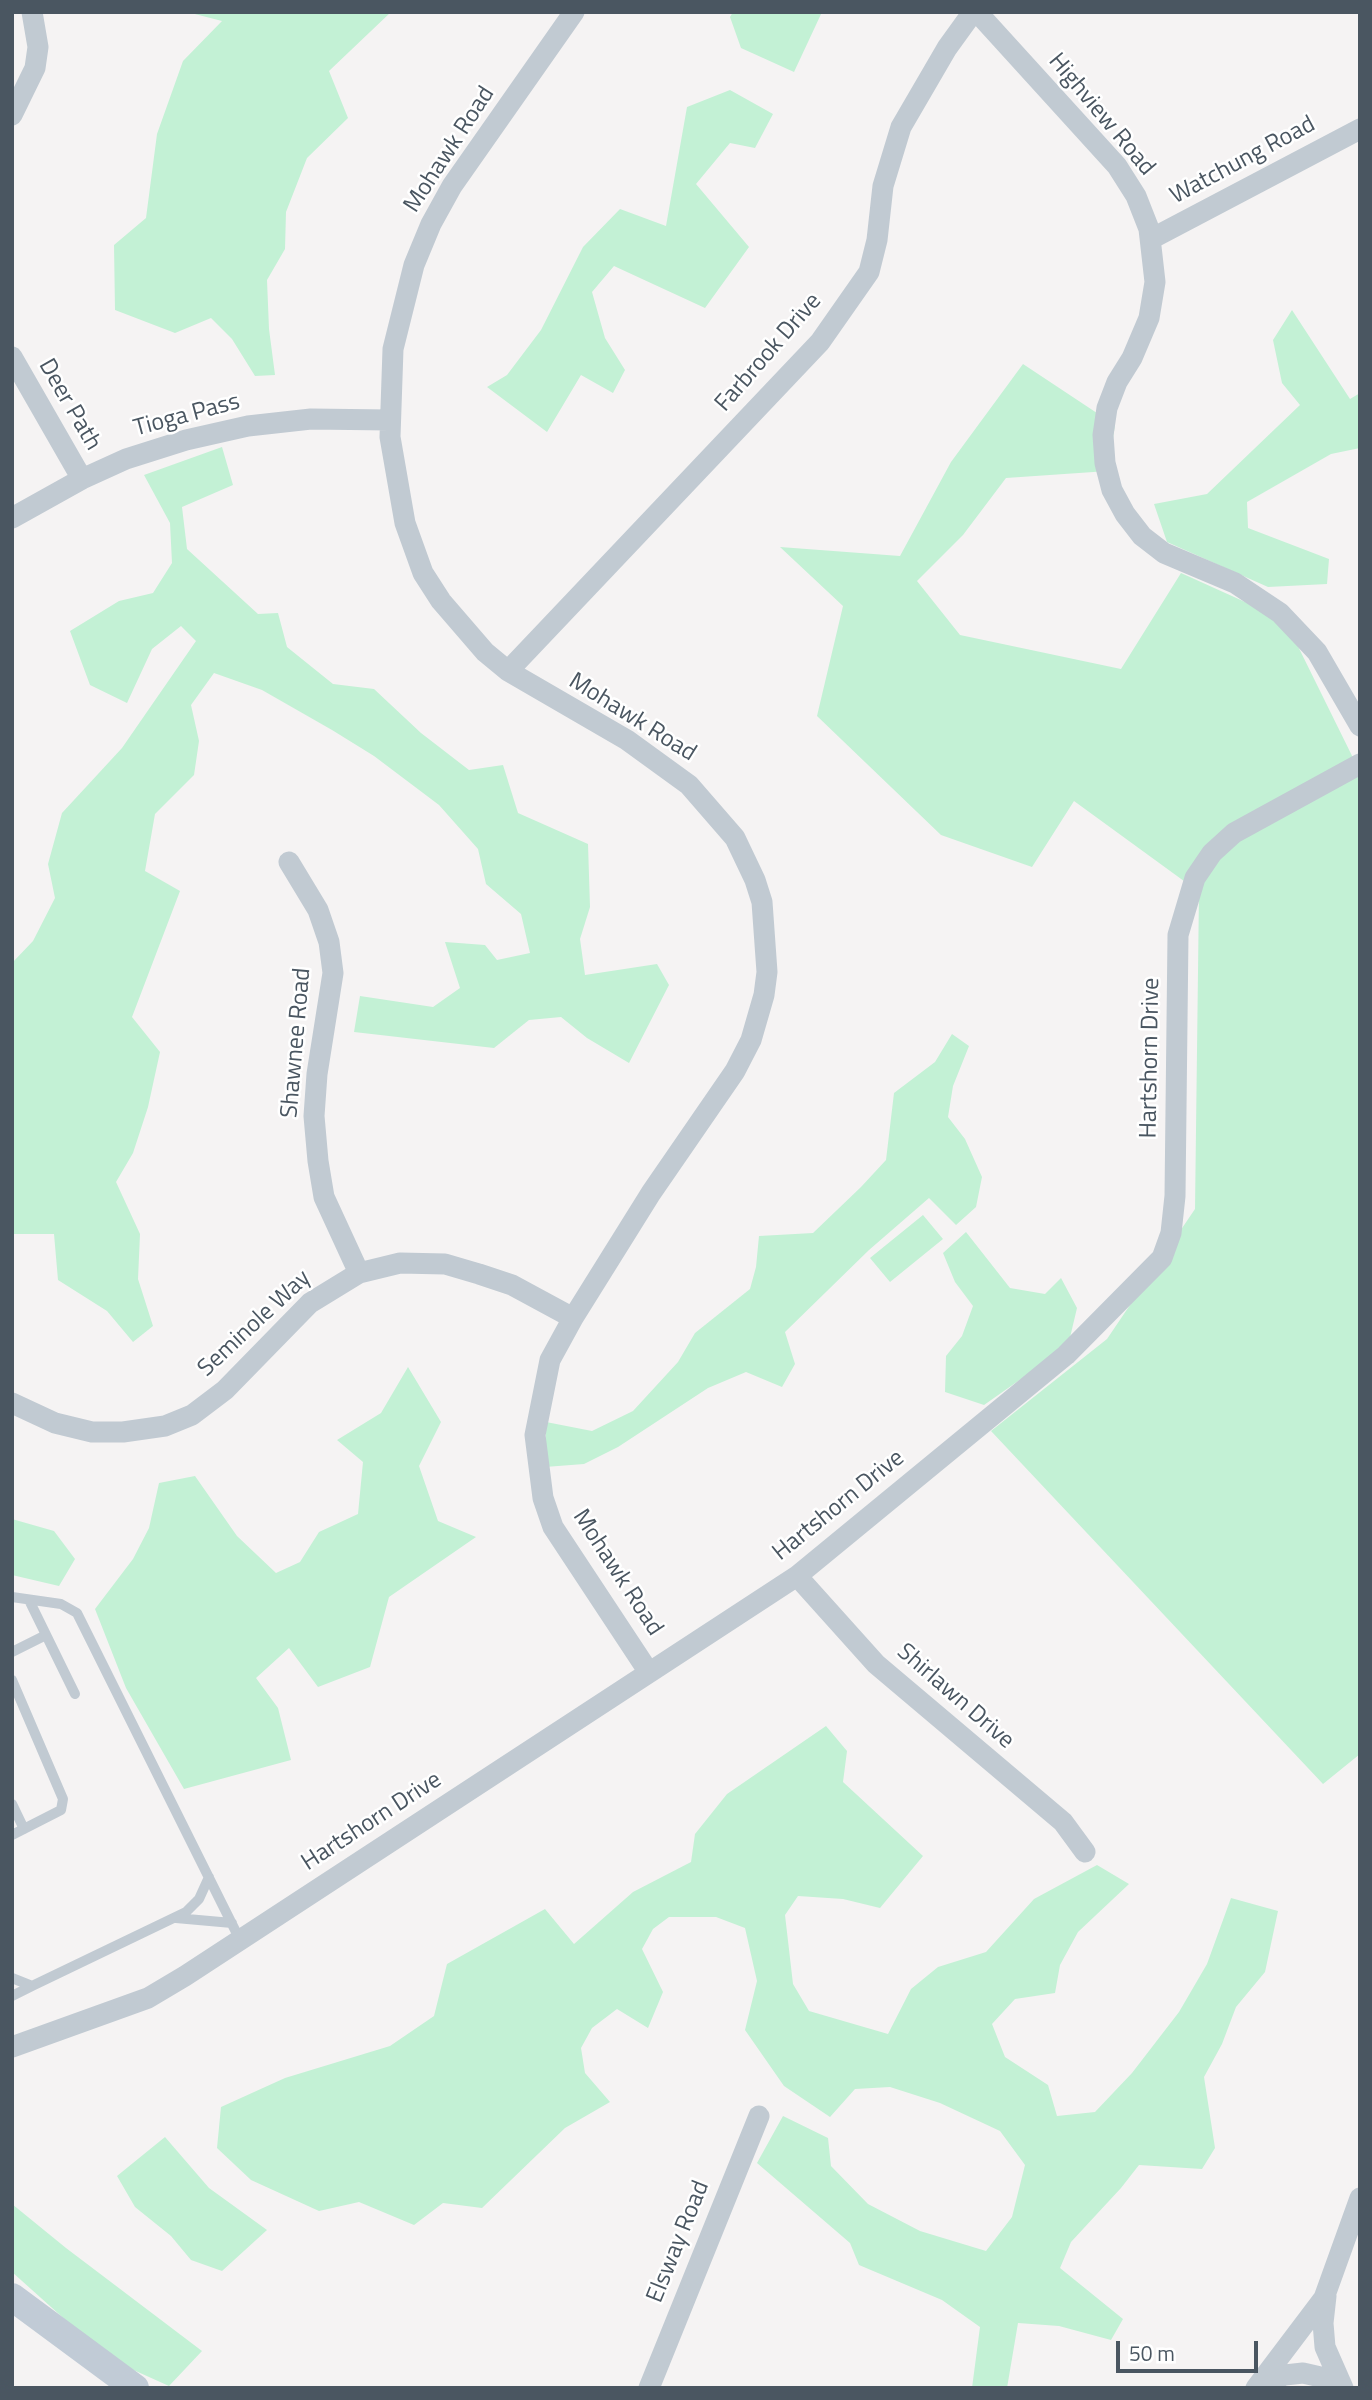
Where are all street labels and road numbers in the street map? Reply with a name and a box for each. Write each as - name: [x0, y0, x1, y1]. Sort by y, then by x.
- street label: Highview Road: [1041, 48, 1161, 182]
- street label: Mohawk Road: [399, 82, 501, 218]
- street label: Watchung Road: [1166, 111, 1320, 211]
- street label: Farbrook Drive: [710, 288, 828, 418]
- street label: Deer Path: [31, 354, 107, 456]
- street label: Tioga Pass: [131, 388, 243, 444]
- street label: Mohawk Road: [563, 667, 701, 769]
- street label: Shawnee Road: [276, 967, 318, 1119]
- street label: Hartshorn Drive: [1135, 977, 1167, 1139]
- street label: Seminole Way: [193, 1265, 317, 1383]
- street label: Hartshorn Drive: [768, 1444, 910, 1568]
- street label: Mohawk Road: [566, 1505, 668, 1641]
- street label: Shirlawn Drive: [890, 1638, 1020, 1756]
- street label: Hartshorn Drive: [297, 1766, 447, 1878]
- street label: Elsway Road: [642, 2177, 716, 2307]

